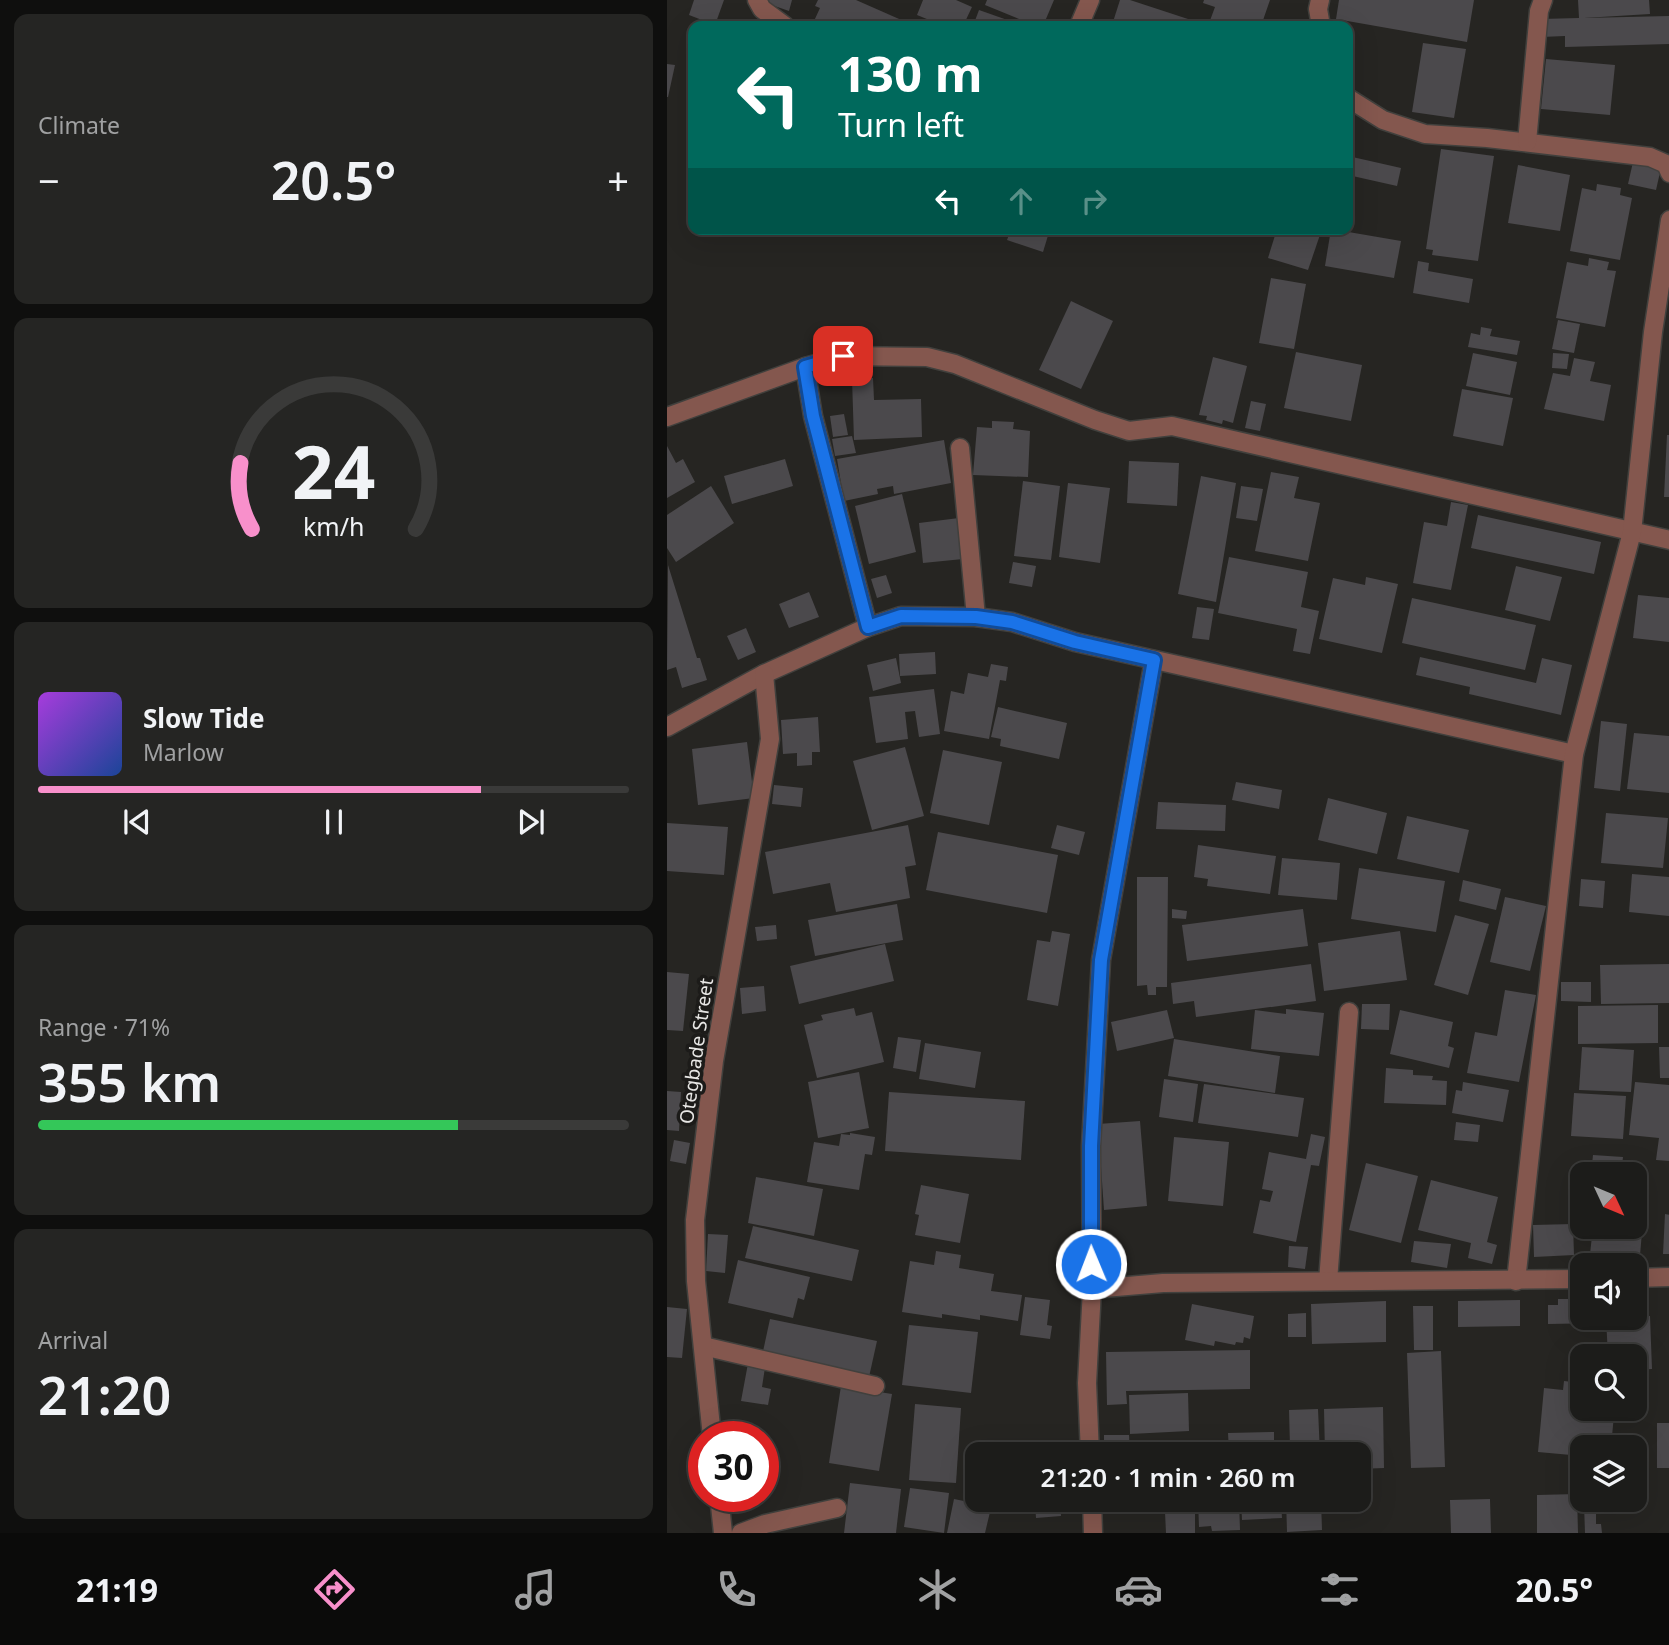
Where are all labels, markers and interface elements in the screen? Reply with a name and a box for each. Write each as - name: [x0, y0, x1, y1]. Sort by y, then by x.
- text: 130 m: [838, 40, 983, 106]
- icon: left: [723, 49, 814, 140]
- text: Turn left: [838, 103, 964, 146]
- text: Climate: [38, 109, 120, 141]
- text: 20.5°: [271, 144, 396, 215]
- text: −: [38, 154, 60, 206]
- text: +: [607, 154, 629, 206]
- icon: left: [929, 182, 967, 220]
- icon: ahead: [1002, 182, 1040, 220]
- icon: right: [1075, 182, 1113, 220]
- pin: [813, 326, 873, 386]
- icon: arrive: [824, 337, 862, 375]
- text: 24: [292, 421, 375, 520]
- text: km/h: [303, 508, 364, 542]
- text: Slow Tide: [143, 700, 265, 736]
- text: Marlow: [143, 736, 224, 768]
- icon: previous: [118, 803, 156, 841]
- icon: pause: [315, 803, 353, 841]
- icon: next: [512, 803, 550, 841]
- street label: Otegbade Street: [673, 976, 719, 1126]
- text: Range · 71%: [38, 1011, 170, 1043]
- text: 355 km: [38, 1046, 221, 1117]
- north arrow: [1570, 1162, 1647, 1239]
- map controls: [1570, 1162, 1647, 1512]
- position arrow: [1054, 1227, 1128, 1301]
- button: sound: [1570, 1253, 1647, 1330]
- text: Arrival: [38, 1324, 108, 1356]
- button: search: [1570, 1344, 1647, 1421]
- text: 21:20: [38, 1359, 171, 1430]
- speed limit sign: 30: [688, 1421, 779, 1512]
- button: layers: [1570, 1435, 1647, 1512]
- text: 21:20 · 1 min · 260 m: [1041, 1459, 1295, 1495]
- icon: directions: [310, 1565, 359, 1614]
- icon: music: [511, 1565, 560, 1614]
- icon: phone: [712, 1565, 761, 1614]
- icon: climate: [913, 1565, 962, 1614]
- icon: car: [1114, 1565, 1163, 1614]
- icon: filters: [1315, 1565, 1364, 1614]
- text: 21:19: [76, 1568, 158, 1611]
- text: 20.5°: [1516, 1568, 1593, 1611]

